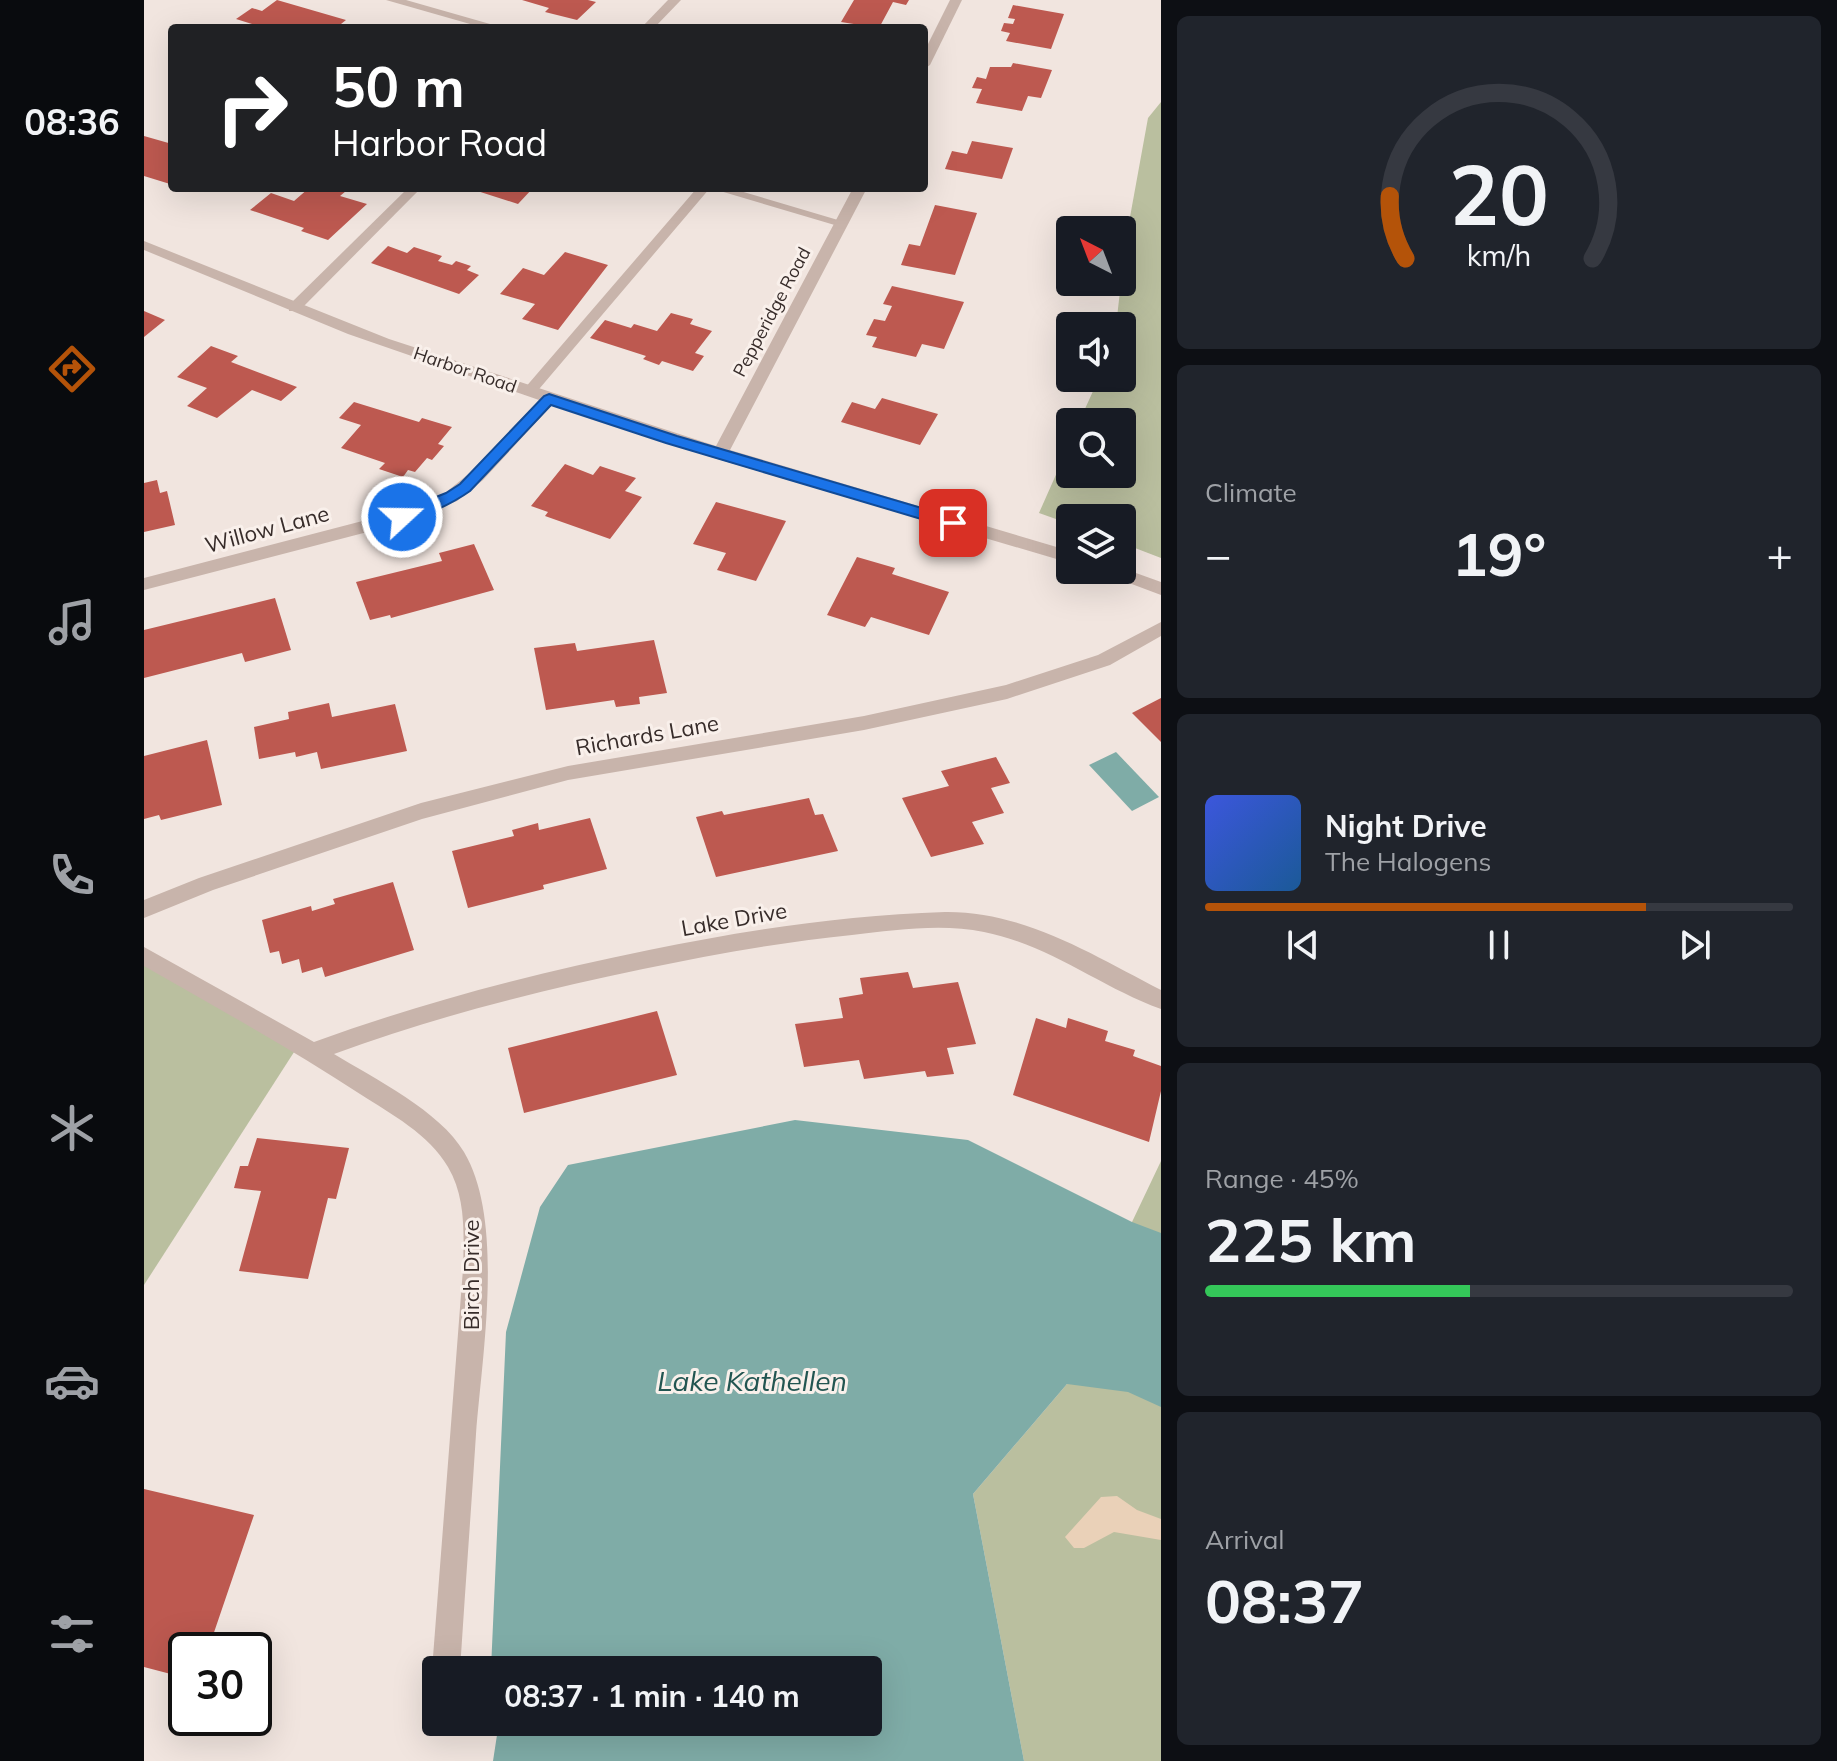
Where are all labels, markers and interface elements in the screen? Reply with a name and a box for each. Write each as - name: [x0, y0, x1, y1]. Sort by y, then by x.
- text: 50 m: [332, 51, 465, 121]
- icon: right: [200, 56, 304, 160]
- text: 08:36: [24, 99, 120, 144]
- text: Harbor Road: [332, 120, 547, 165]
- text: 20: [1449, 140, 1549, 245]
- north arrow: [1056, 216, 1136, 296]
- map controls: [1056, 216, 1136, 584]
- text: km/h: [1467, 237, 1531, 273]
- street label: Pepperidge Road: [728, 243, 815, 381]
- button: sound: [1056, 312, 1136, 392]
- icon: directions: [44, 341, 100, 397]
- street label: Harbor Road: [411, 341, 520, 398]
- button: search: [1056, 408, 1136, 488]
- position arrow: [360, 475, 444, 559]
- text: Climate: [1205, 476, 1297, 509]
- pin: [919, 489, 987, 557]
- street label: Willow Lane: [202, 499, 332, 559]
- icon: arrive: [931, 501, 975, 545]
- button: layers: [1056, 504, 1136, 584]
- text: 19°: [1452, 516, 1546, 591]
- text: −: [1205, 527, 1231, 582]
- text: +: [1767, 527, 1793, 582]
- icon: music: [44, 594, 100, 650]
- street label: Richards Lane: [573, 709, 721, 761]
- text: Night Drive: [1325, 807, 1487, 845]
- text: The Halogens: [1325, 845, 1491, 878]
- icon: phone: [44, 847, 100, 903]
- street label: Lake Drive: [679, 896, 789, 942]
- icon: previous: [1281, 923, 1325, 967]
- icon: pause: [1477, 923, 1521, 967]
- icon: next: [1673, 923, 1717, 967]
- icon: climate: [44, 1100, 100, 1156]
- text: Range · 45%: [1205, 1162, 1359, 1195]
- text: 225 km: [1205, 1202, 1417, 1277]
- street label: Birch Drive: [457, 1220, 485, 1330]
- icon: car: [44, 1353, 100, 1409]
- water label: Lake Kathellen: [657, 1363, 847, 1398]
- text: Arrival: [1205, 1523, 1285, 1556]
- text: 08:37: [1205, 1563, 1364, 1638]
- icon: filters: [44, 1606, 100, 1662]
- speed limit sign: 30: [168, 1632, 272, 1736]
- text: 08:37 · 1 min · 140 m: [504, 1677, 800, 1715]

